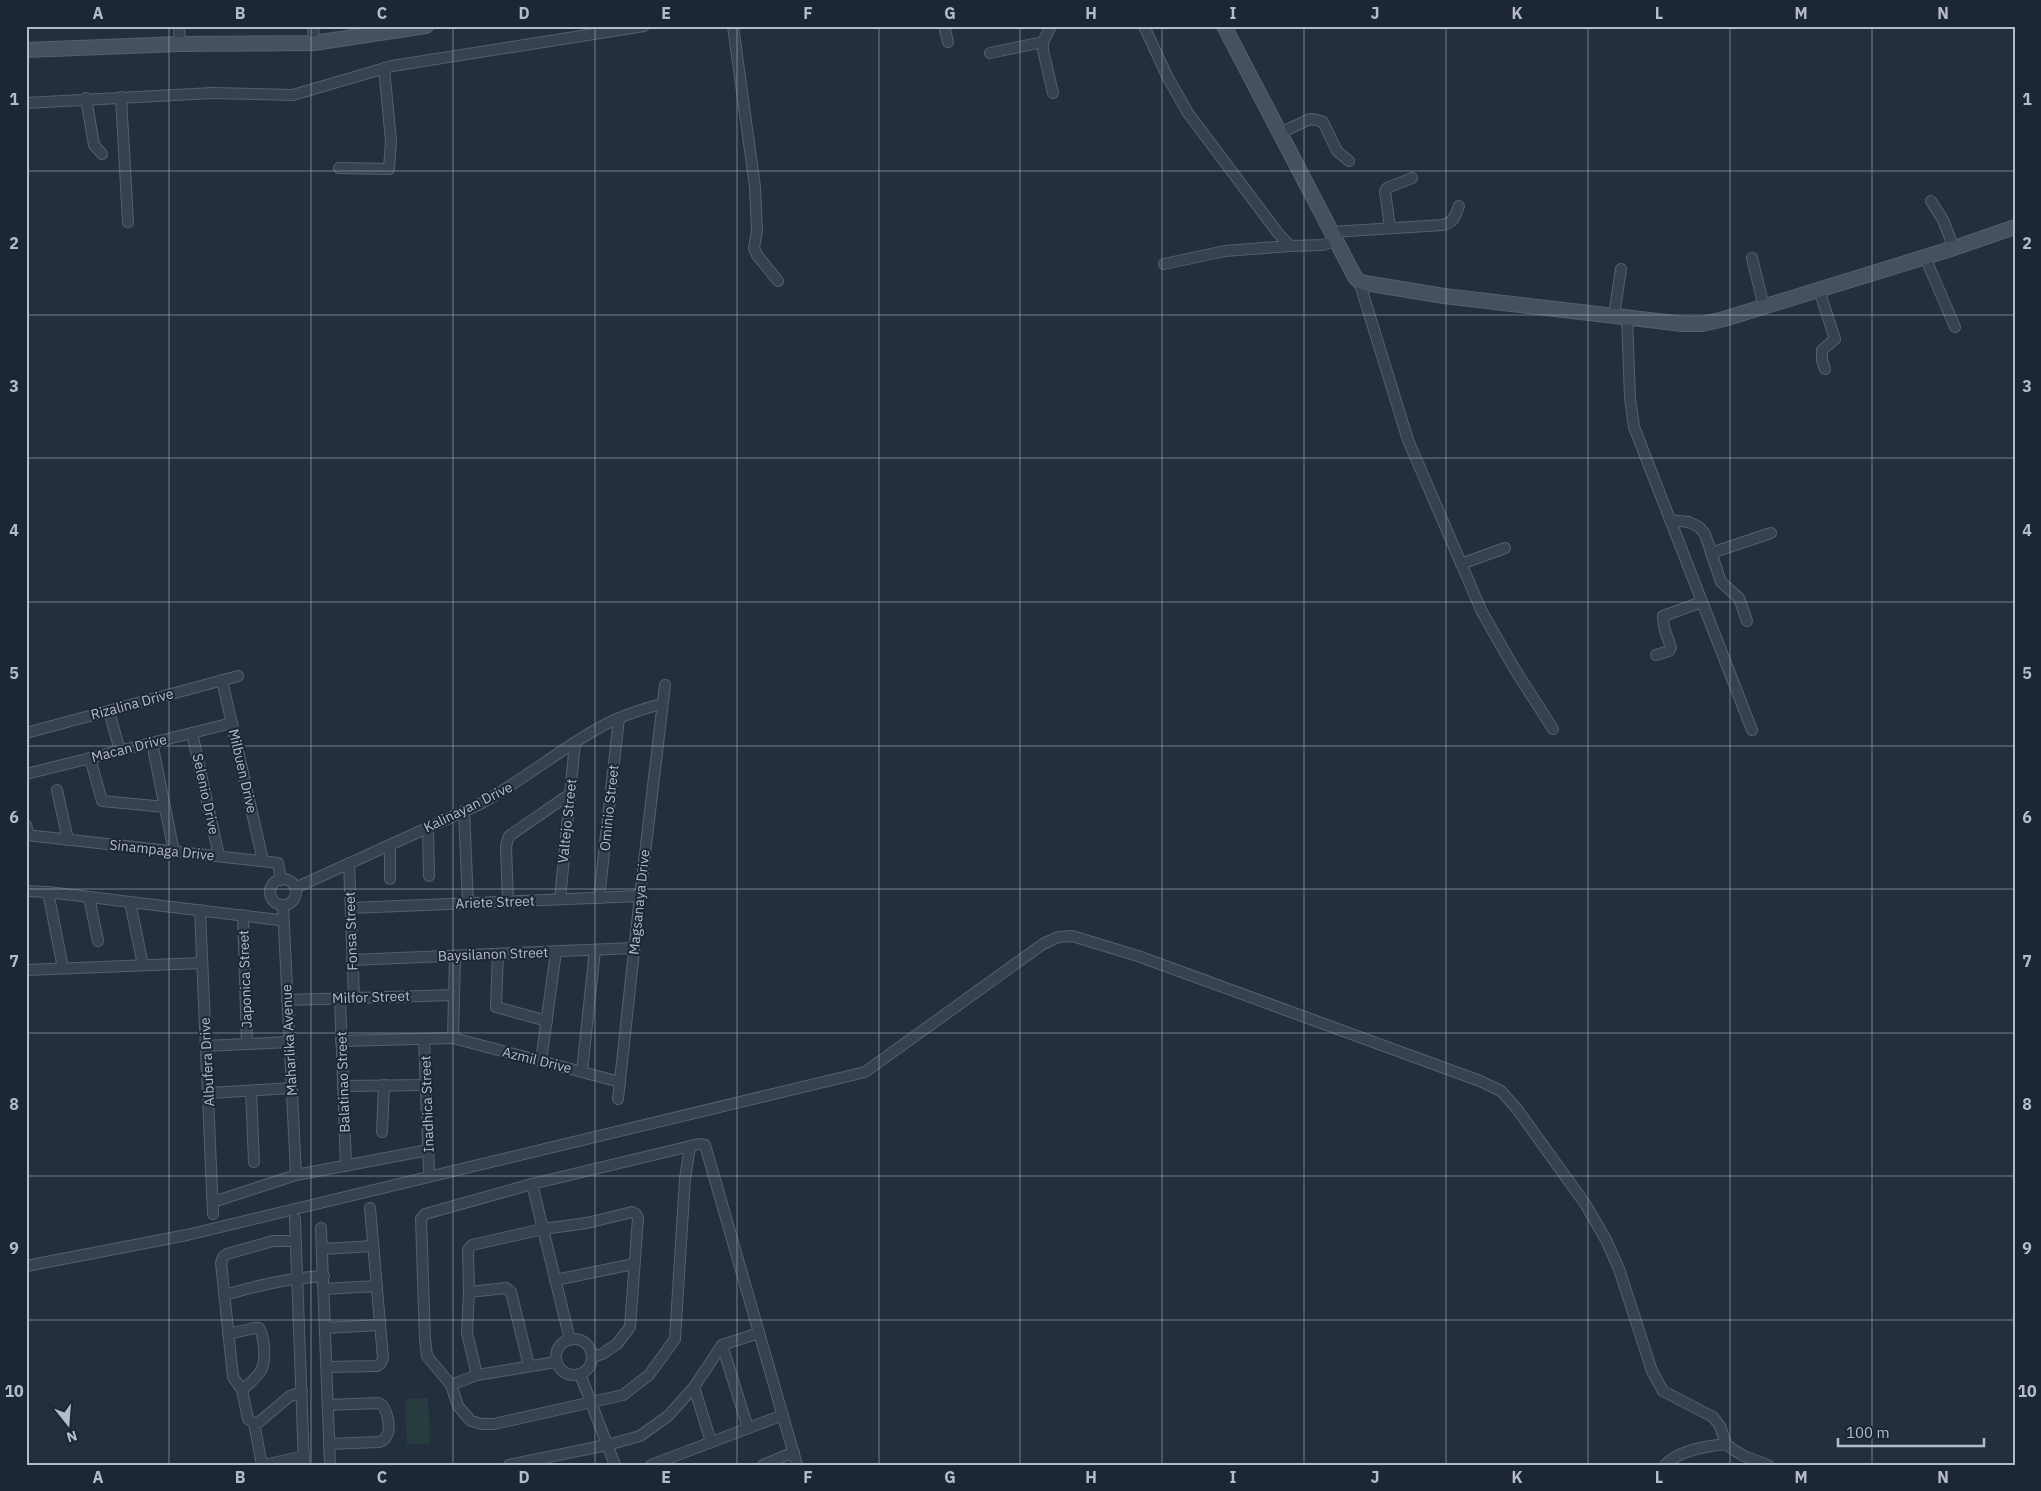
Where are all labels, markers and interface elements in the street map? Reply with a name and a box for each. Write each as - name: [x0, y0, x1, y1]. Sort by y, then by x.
- text: A: [93, 3, 104, 23]
- text: B: [235, 3, 246, 23]
- text: C: [377, 3, 387, 23]
- text: D: [518, 3, 530, 23]
- text: E: [661, 3, 671, 23]
- text: F: [803, 3, 813, 23]
- text: G: [944, 3, 956, 23]
- text: H: [1085, 3, 1097, 23]
- text: I: [1230, 3, 1237, 23]
- text: J: [1371, 3, 1379, 23]
- text: K: [1511, 3, 1523, 23]
- text: L: [1655, 3, 1663, 23]
- text: M: [1794, 3, 1808, 23]
- text: N: [1937, 3, 1949, 23]
- text: 1: [9, 89, 19, 109]
- text: 1: [2022, 89, 2032, 109]
- text: 2: [9, 233, 19, 253]
- text: 2: [2022, 233, 2032, 253]
- text: 3: [9, 376, 19, 396]
- text: 3: [2022, 376, 2032, 396]
- text: 4: [9, 520, 19, 540]
- text: 4: [2022, 520, 2032, 540]
- text: 5: [9, 663, 19, 683]
- text: 5: [2022, 663, 2032, 683]
- street label: Rizalina Drive: [89, 684, 176, 724]
- street label: Milbuen Drive: [225, 727, 262, 815]
- street label: Macan Drive: [89, 730, 169, 766]
- street label: Selenio Drive: [189, 752, 223, 836]
- street label: Ominio Street: [596, 764, 622, 852]
- street label: Kalinayan Drive: [421, 778, 516, 836]
- street label: Valtejo Street: [554, 778, 580, 864]
- text: 6: [9, 807, 19, 827]
- text: 6: [2022, 807, 2032, 827]
- street label: Sinampaga Drive: [109, 836, 216, 864]
- street label: Magsanaya Drive: [625, 848, 654, 956]
- street label: Fonsa Street: [341, 891, 361, 971]
- street label: Ariete Street: [455, 892, 535, 912]
- street label: Japonica Street: [234, 930, 256, 1028]
- street label: Baysilanon Street: [437, 943, 549, 965]
- text: 7: [9, 951, 19, 971]
- text: 7: [2022, 951, 2032, 971]
- street label: Maharlika Avenue: [277, 984, 301, 1096]
- street label: Milfor Street: [332, 987, 410, 1007]
- street label: Albufera Drive: [196, 1017, 218, 1107]
- street label: Balatinao Street: [332, 1031, 354, 1133]
- street label: Azmil Drive: [500, 1043, 574, 1077]
- street label: Inadhica Street: [416, 1055, 438, 1153]
- text: 8: [9, 1094, 19, 1114]
- text: 8: [2022, 1094, 2032, 1114]
- text: 9: [9, 1238, 19, 1258]
- text: 9: [2022, 1238, 2032, 1258]
- text: 10: [4, 1381, 24, 1401]
- text: 10: [2017, 1381, 2037, 1401]
- north arrow: [42, 1398, 92, 1448]
- scale bar: [1838, 1416, 1985, 1448]
- text: 100 m: [1846, 1423, 1890, 1442]
- text: N: [64, 1426, 79, 1447]
- text: A: [93, 1467, 104, 1487]
- text: B: [235, 1467, 246, 1487]
- text: C: [377, 1467, 387, 1487]
- text: D: [518, 1467, 530, 1487]
- text: E: [661, 1467, 671, 1487]
- text: F: [803, 1467, 813, 1487]
- text: G: [944, 1467, 956, 1487]
- text: H: [1085, 1467, 1097, 1487]
- text: I: [1230, 1467, 1237, 1487]
- text: J: [1371, 1467, 1379, 1487]
- text: K: [1511, 1467, 1523, 1487]
- text: L: [1655, 1467, 1663, 1487]
- text: M: [1794, 1467, 1808, 1487]
- text: N: [1937, 1467, 1949, 1487]

